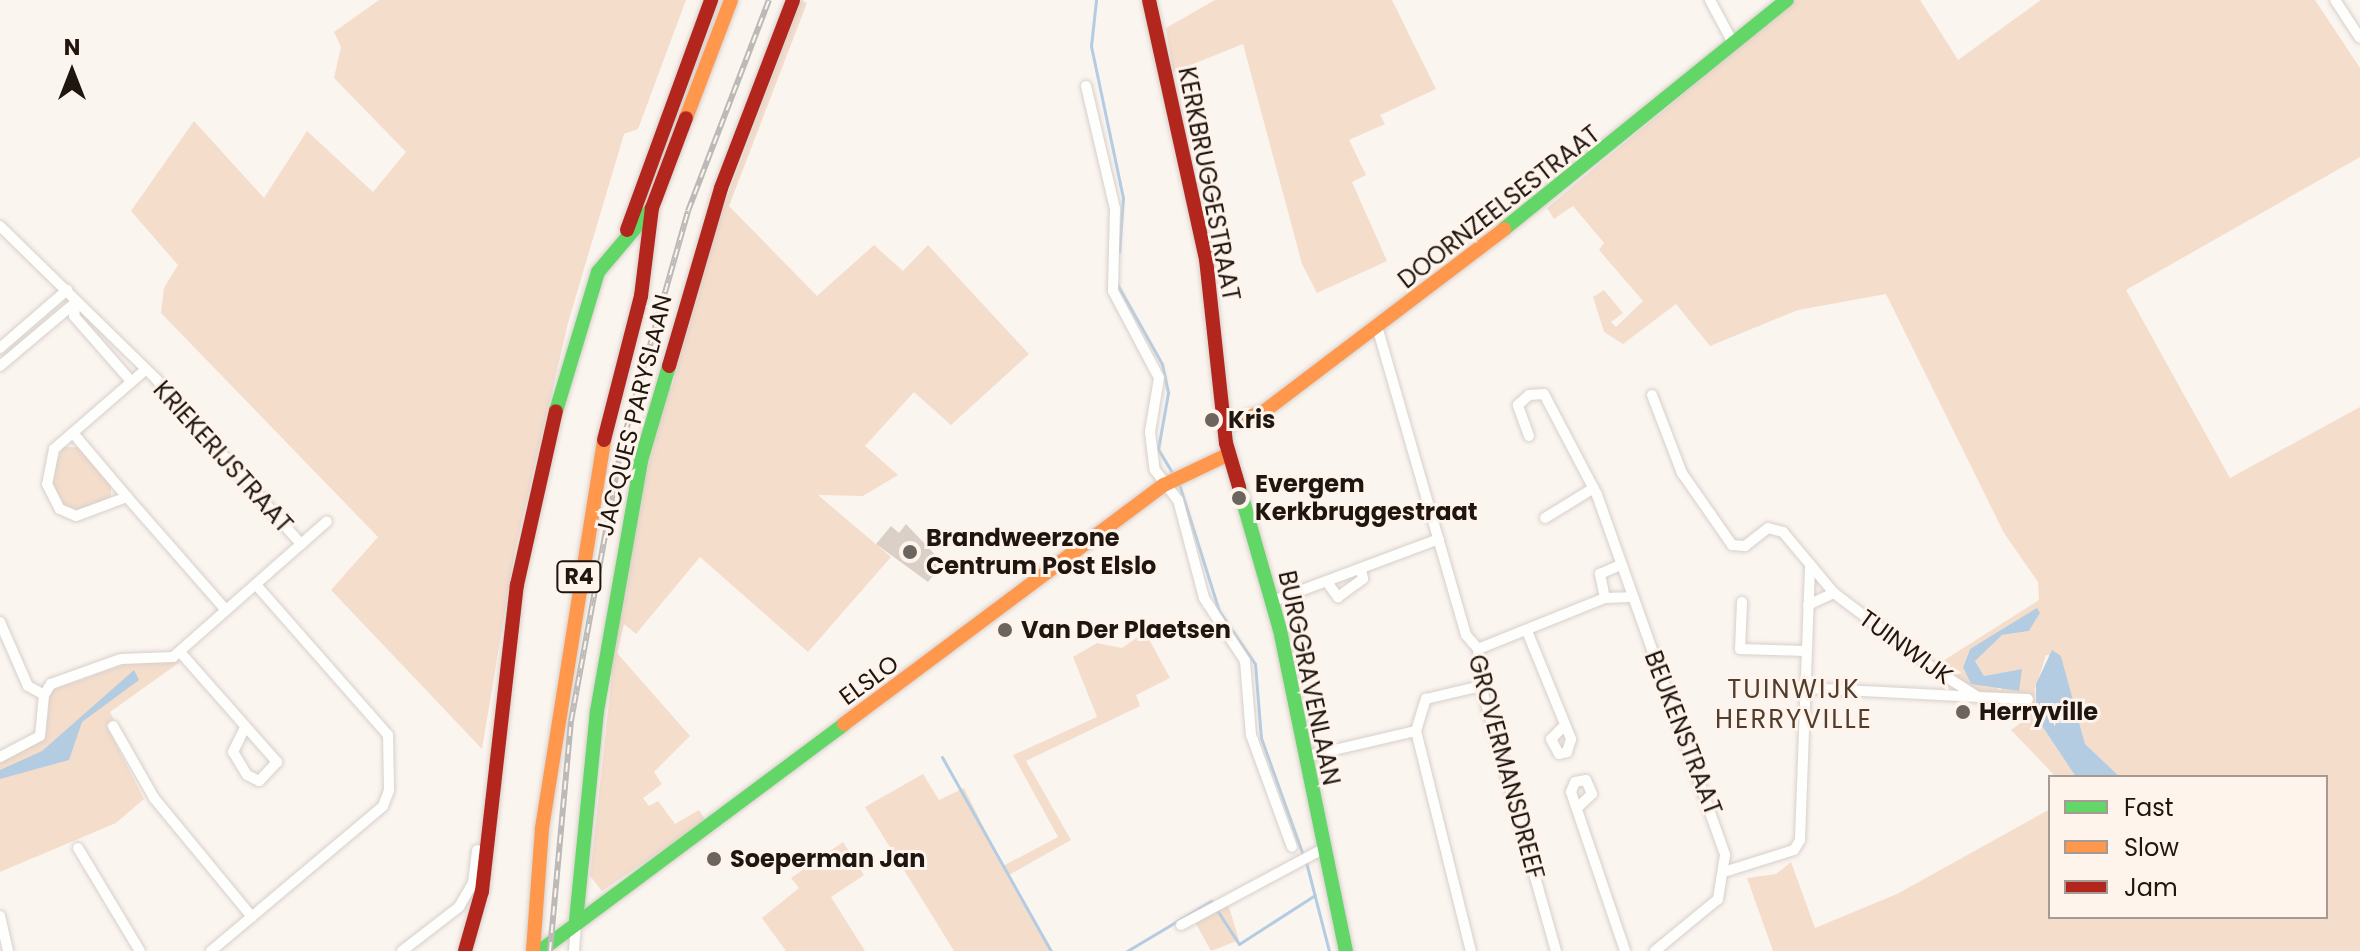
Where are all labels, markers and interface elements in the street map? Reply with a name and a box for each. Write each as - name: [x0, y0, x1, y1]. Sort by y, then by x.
- north arrow: [32, 32, 112, 112]
- text: N: [64, 32, 80, 63]
- street label: KERKBRUGGESTRAAT: [1172, 65, 1246, 303]
- street label: DOORNZEELSESTRAAT: [1393, 119, 1605, 295]
- street label: JACQUES PARYSLAAN: [590, 291, 678, 539]
- street label: KRIEKERIJSTRAAT: [147, 375, 299, 539]
- place label: Kris: [1228, 406, 1275, 434]
- marker: Kris: [1203, 411, 1221, 429]
- place label: Evergem Kerkbruggestraat: [1255, 470, 1477, 526]
- marker: Evergem Kerkbruggestraat: [1230, 489, 1248, 507]
- place label: Brandweerzone Centrum Post Elslo: [926, 524, 1156, 580]
- marker: Brandweerzone Centrum Post Elslo: [901, 543, 919, 561]
- road number: R4: [555, 559, 603, 595]
- street label: BURGGRAVENLAAN: [1272, 568, 1346, 788]
- street label: TUINWIJK: [1854, 603, 1958, 691]
- place label: Van Der Plaetsen: [1021, 616, 1231, 644]
- marker: Van Der Plaetsen: [996, 621, 1014, 639]
- street label: BEUKENSTRAAT: [1638, 647, 1728, 819]
- street label: ELSLO: [834, 649, 904, 711]
- street label: GROVERMANSDREEF: [1462, 652, 1550, 882]
- district label: TUINWIJK HERRYVILLE: [1715, 674, 1873, 736]
- place label: Herryville: [1979, 698, 2098, 726]
- marker: Herryville: [1954, 703, 1972, 721]
- legend: [2048, 775, 2328, 919]
- text: Fast: [2124, 791, 2174, 824]
- text: Slow: [2124, 831, 2179, 864]
- place label: Soeperman Jan: [730, 845, 926, 873]
- marker: Soeperman Jan: [705, 850, 723, 868]
- text: Jam: [2124, 871, 2178, 904]

